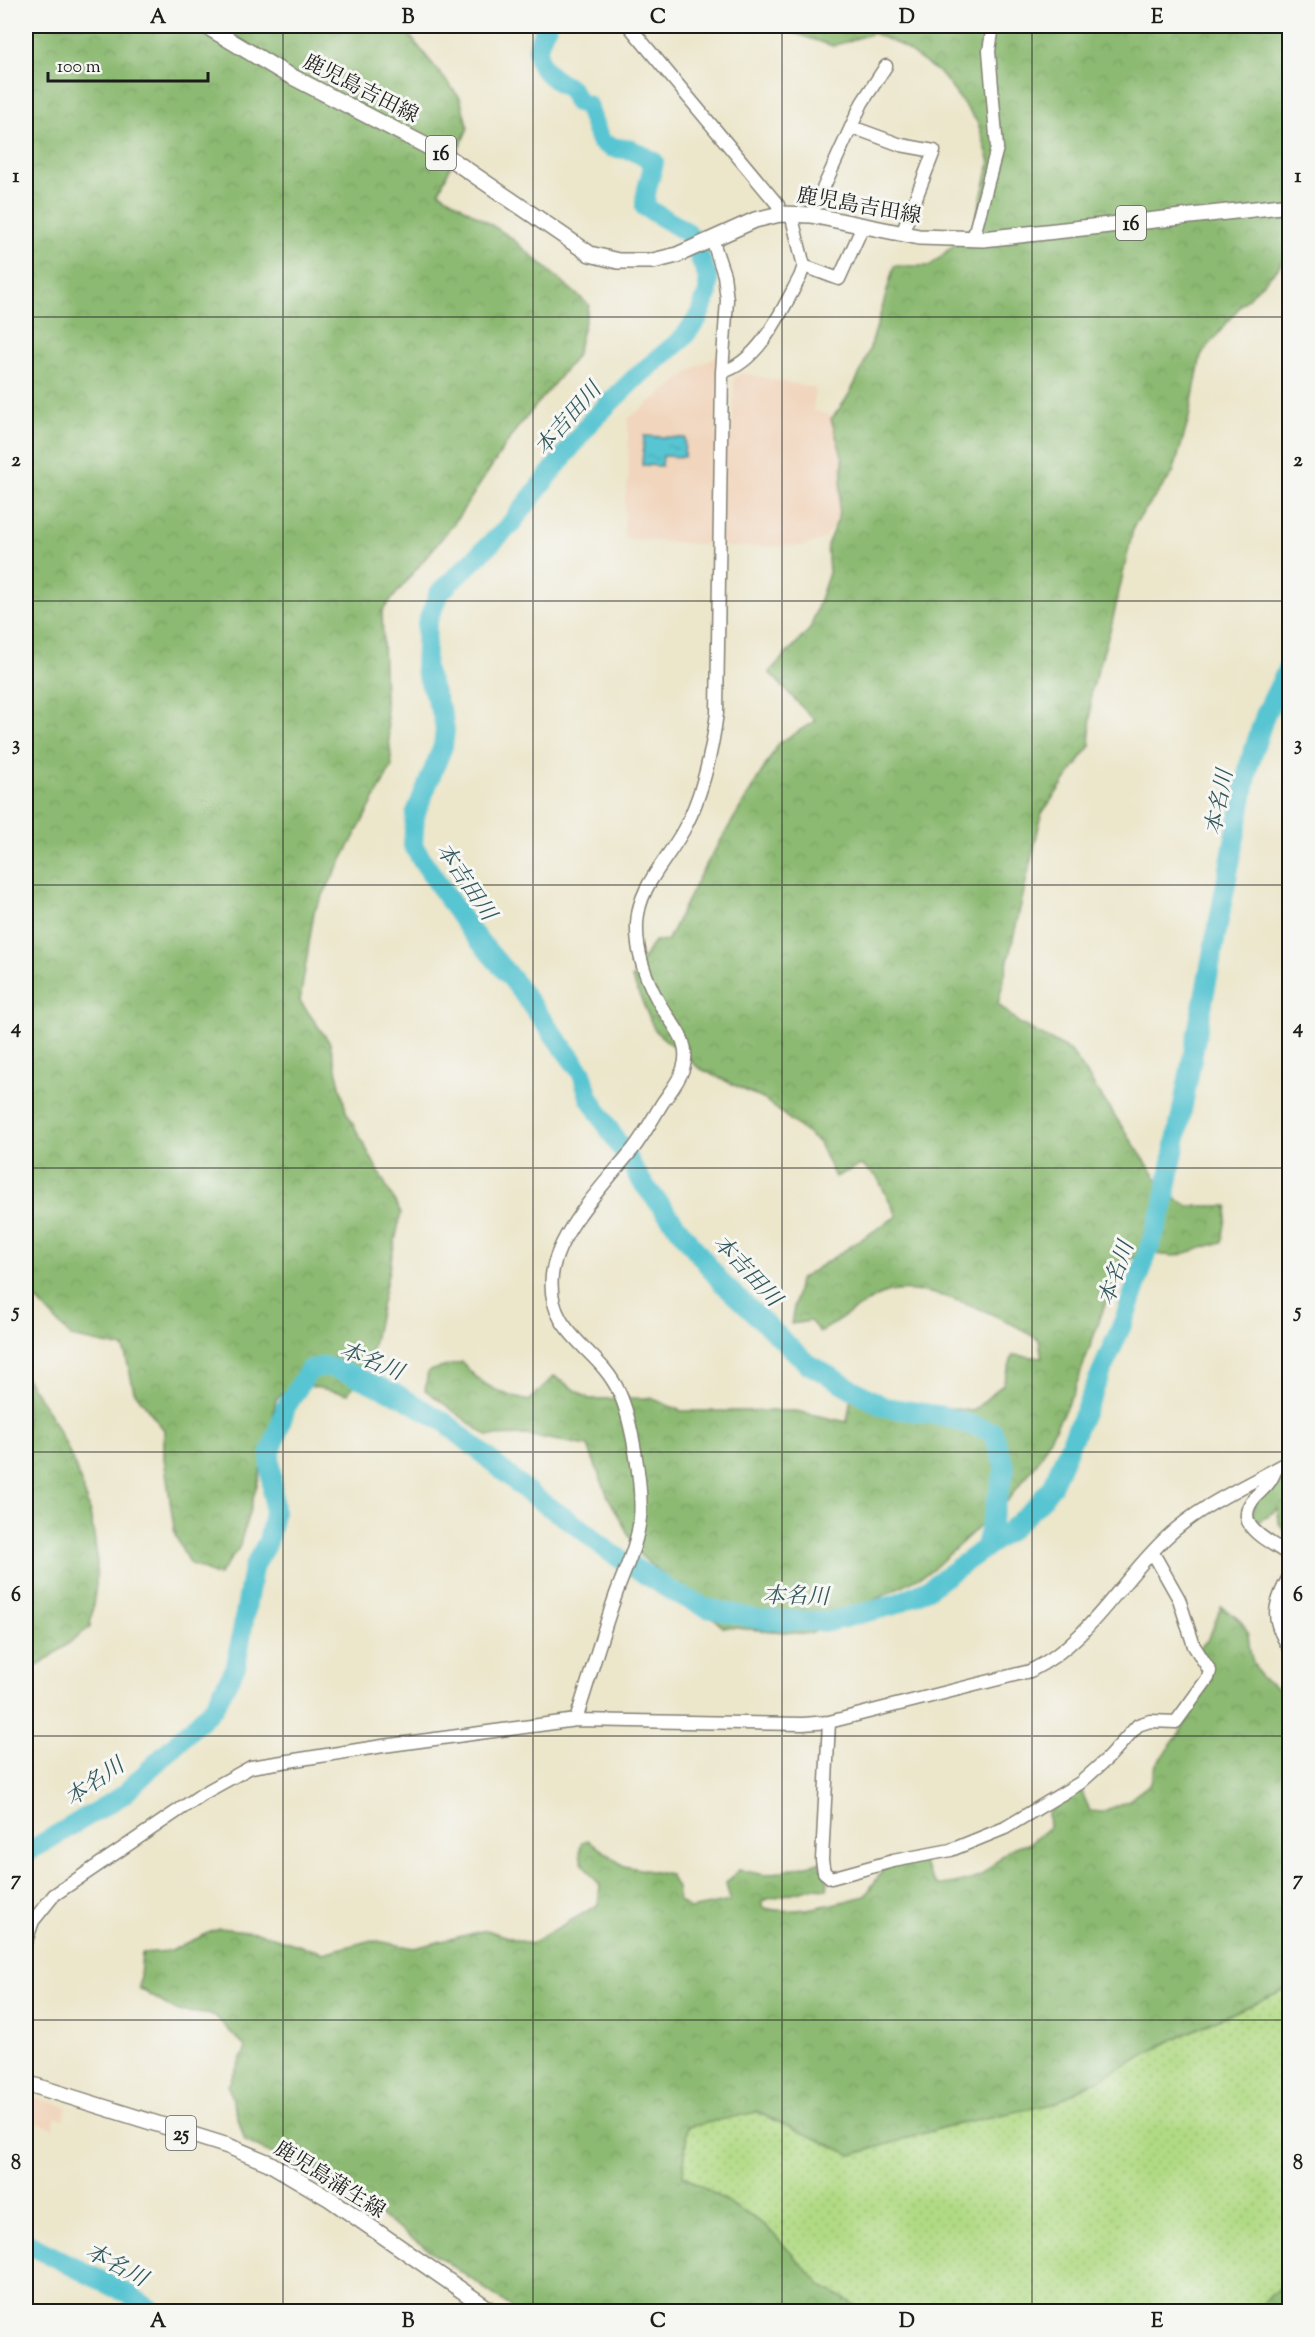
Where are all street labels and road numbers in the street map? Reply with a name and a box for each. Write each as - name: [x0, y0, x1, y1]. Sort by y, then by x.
- street label: 鹿児島吉田線: [297, 48, 423, 132]
- road number: 16: [426, 136, 456, 170]
- street label: 鹿児島吉田線: [794, 181, 923, 233]
- road number: 16: [1116, 206, 1146, 240]
- road number: 25: [166, 2116, 196, 2150]
- street label: 鹿児島蒲生線: [268, 2135, 390, 2227]

